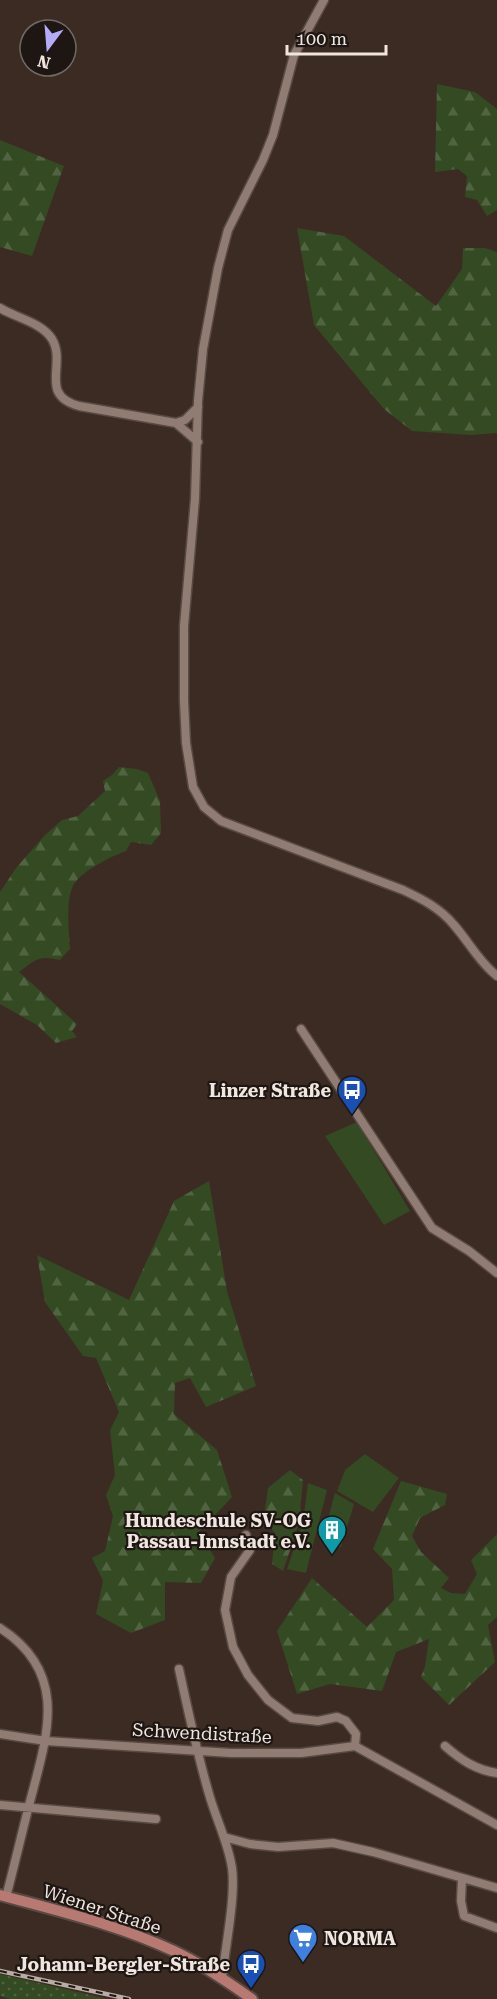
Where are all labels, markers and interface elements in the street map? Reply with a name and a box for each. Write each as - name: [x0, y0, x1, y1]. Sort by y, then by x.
- north arrow: [18, 18, 78, 78]
- scale bar: [287, 18, 386, 56]
- text: 100 m: [296, 28, 347, 49]
- text: N: [35, 51, 53, 73]
- bus stop icon: Linzer Straße: [336, 1074, 368, 1116]
- place label: Linzer Straße: [209, 1080, 331, 1101]
- place label: Hundeschule SV-OG Passau-Innstadt e.V.: [125, 1510, 311, 1552]
- building icon: Hundeschule SV-OG Passau-Innstadt e.V.: [316, 1514, 348, 1556]
- street label: Schwendistraße: [132, 1719, 272, 1747]
- street label: Wiener Straße: [40, 1880, 164, 1938]
- supermarket icon: NORMA: [287, 1922, 319, 1964]
- place label: NORMA: [324, 1928, 396, 1949]
- bus stop icon: Johann-Bergler-Straße: [235, 1948, 267, 1990]
- place label: Johann-Bergler-Straße: [17, 1954, 230, 1975]

